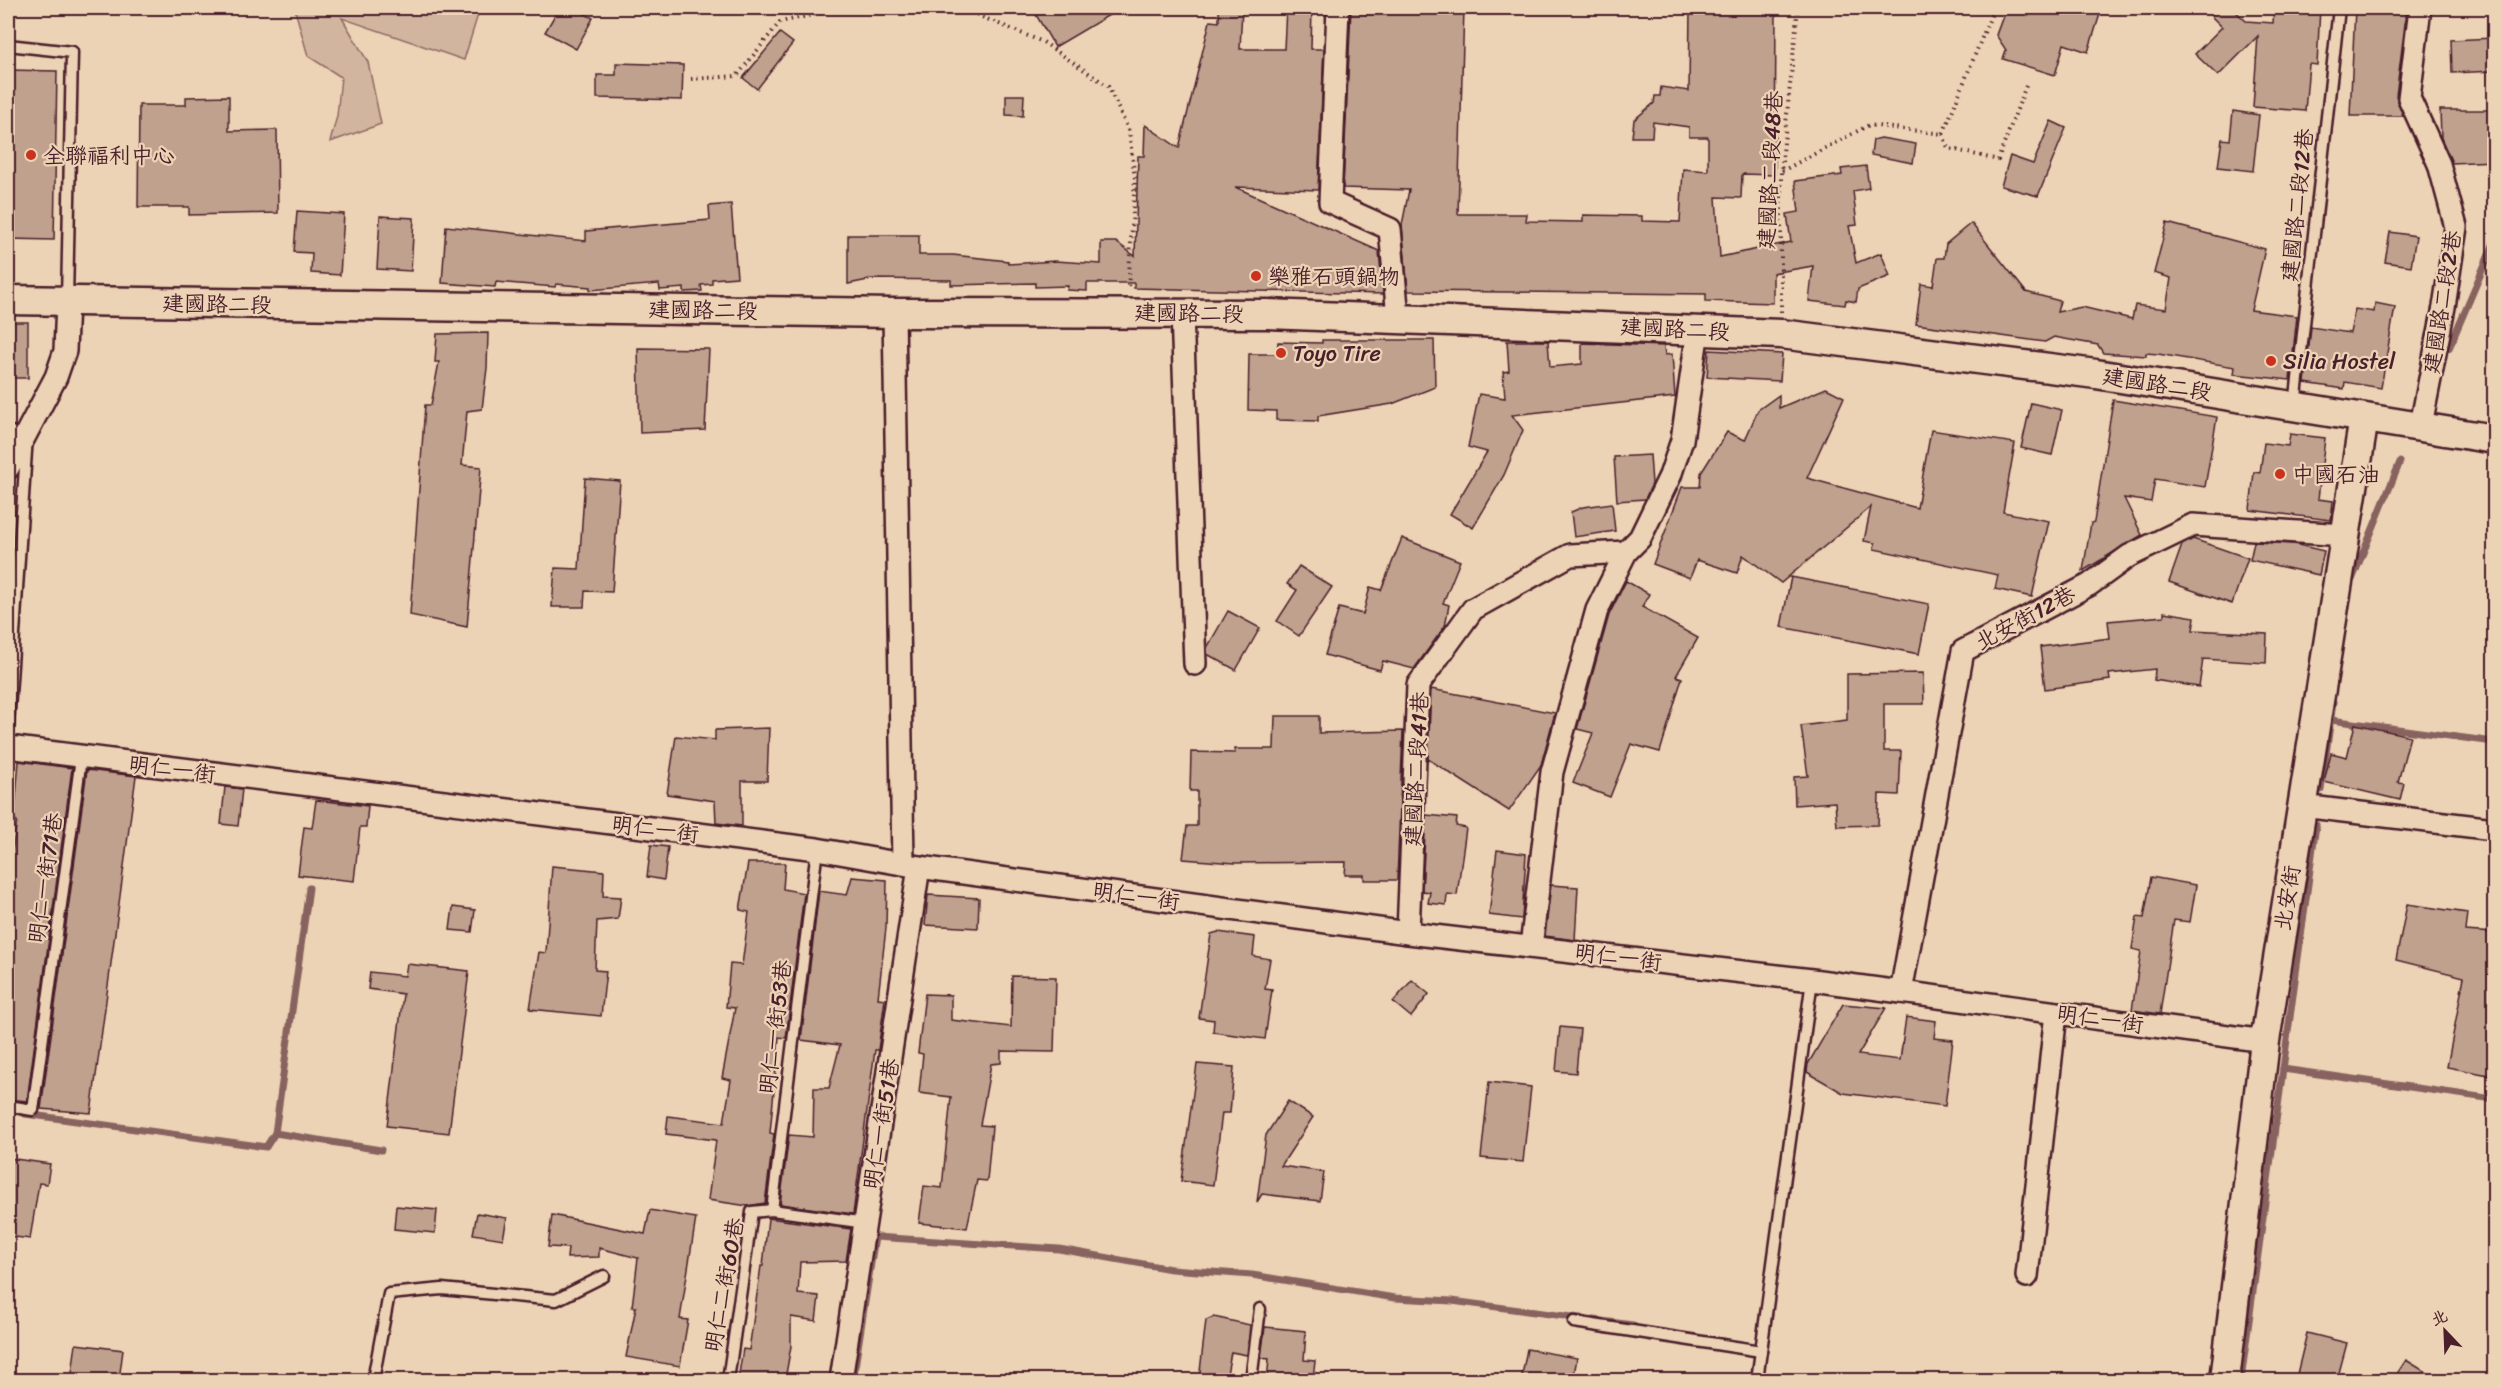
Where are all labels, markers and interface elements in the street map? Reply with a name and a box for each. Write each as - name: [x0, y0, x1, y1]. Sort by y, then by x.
- street label: 建國路二段48巷: [1746, 90, 1794, 250]
- street label: 建國路二段12巷: [2270, 126, 2324, 284]
- place label: 全聯福利中心: [43, 136, 175, 175]
- marker: 全聯福利中心: [24, 148, 38, 162]
- street label: 建國路二段2巷: [2411, 227, 2473, 377]
- place label: 樂雅石頭鍋物: [1268, 257, 1400, 296]
- marker: 樂雅石頭鍋物: [1249, 269, 1263, 283]
- street label: 建國路二段: [162, 284, 272, 324]
- street label: 建國路二段: [648, 290, 758, 330]
- street label: 建國路二段: [1134, 293, 1244, 333]
- street label: 建國路二段: [1619, 307, 1731, 351]
- place label: Toyo Tire: [1293, 334, 1381, 373]
- place label: Silia Hostel: [2283, 342, 2396, 381]
- marker: Toyo Tire: [1274, 346, 1288, 360]
- marker: Silia Hostel: [2264, 354, 2278, 368]
- street label: 建國路二段: [2100, 356, 2214, 412]
- place label: 中國石油: [2292, 455, 2380, 494]
- marker: 中國石油: [2273, 467, 2287, 481]
- street label: 北安街12巷: [1967, 575, 2083, 661]
- street label: 建國路二段41巷: [1392, 690, 1440, 848]
- street label: 明仁一街: [126, 744, 218, 794]
- street label: 明仁一街: [609, 804, 701, 854]
- street label: 明仁一街71巷: [17, 810, 73, 946]
- street label: 北安街: [2263, 862, 2311, 934]
- street label: 明仁一街: [1090, 871, 1182, 921]
- street label: 明仁一街: [1572, 932, 1664, 982]
- street label: 明仁一街53巷: [747, 957, 803, 1097]
- street label: 明仁一街: [2054, 994, 2146, 1044]
- street label: 明仁一街51巷: [851, 1055, 911, 1193]
- street label: 明仁二街60巷: [693, 1214, 755, 1356]
- north arrow: [2415, 1301, 2475, 1361]
- text: 北: [2426, 1301, 2452, 1334]

